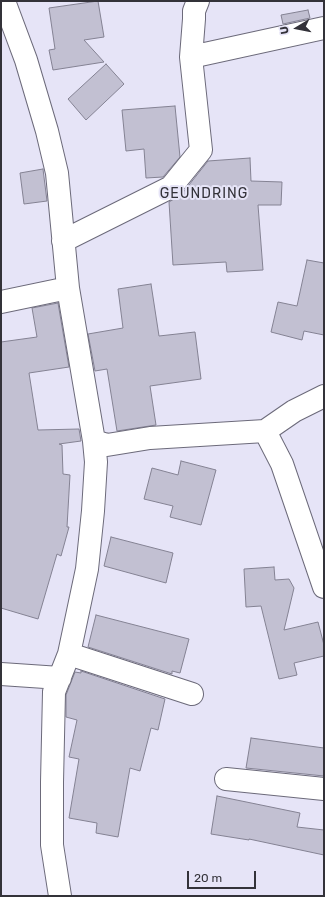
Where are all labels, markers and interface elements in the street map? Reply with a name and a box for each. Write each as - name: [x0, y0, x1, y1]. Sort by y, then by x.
- north arrow: [277, 8, 317, 48]
- text: U: [278, 25, 292, 35]
- district label: GEUNDRING: [160, 186, 248, 202]
- scale bar: [189, 863, 258, 889]
- text: 20 m: [194, 871, 222, 885]

